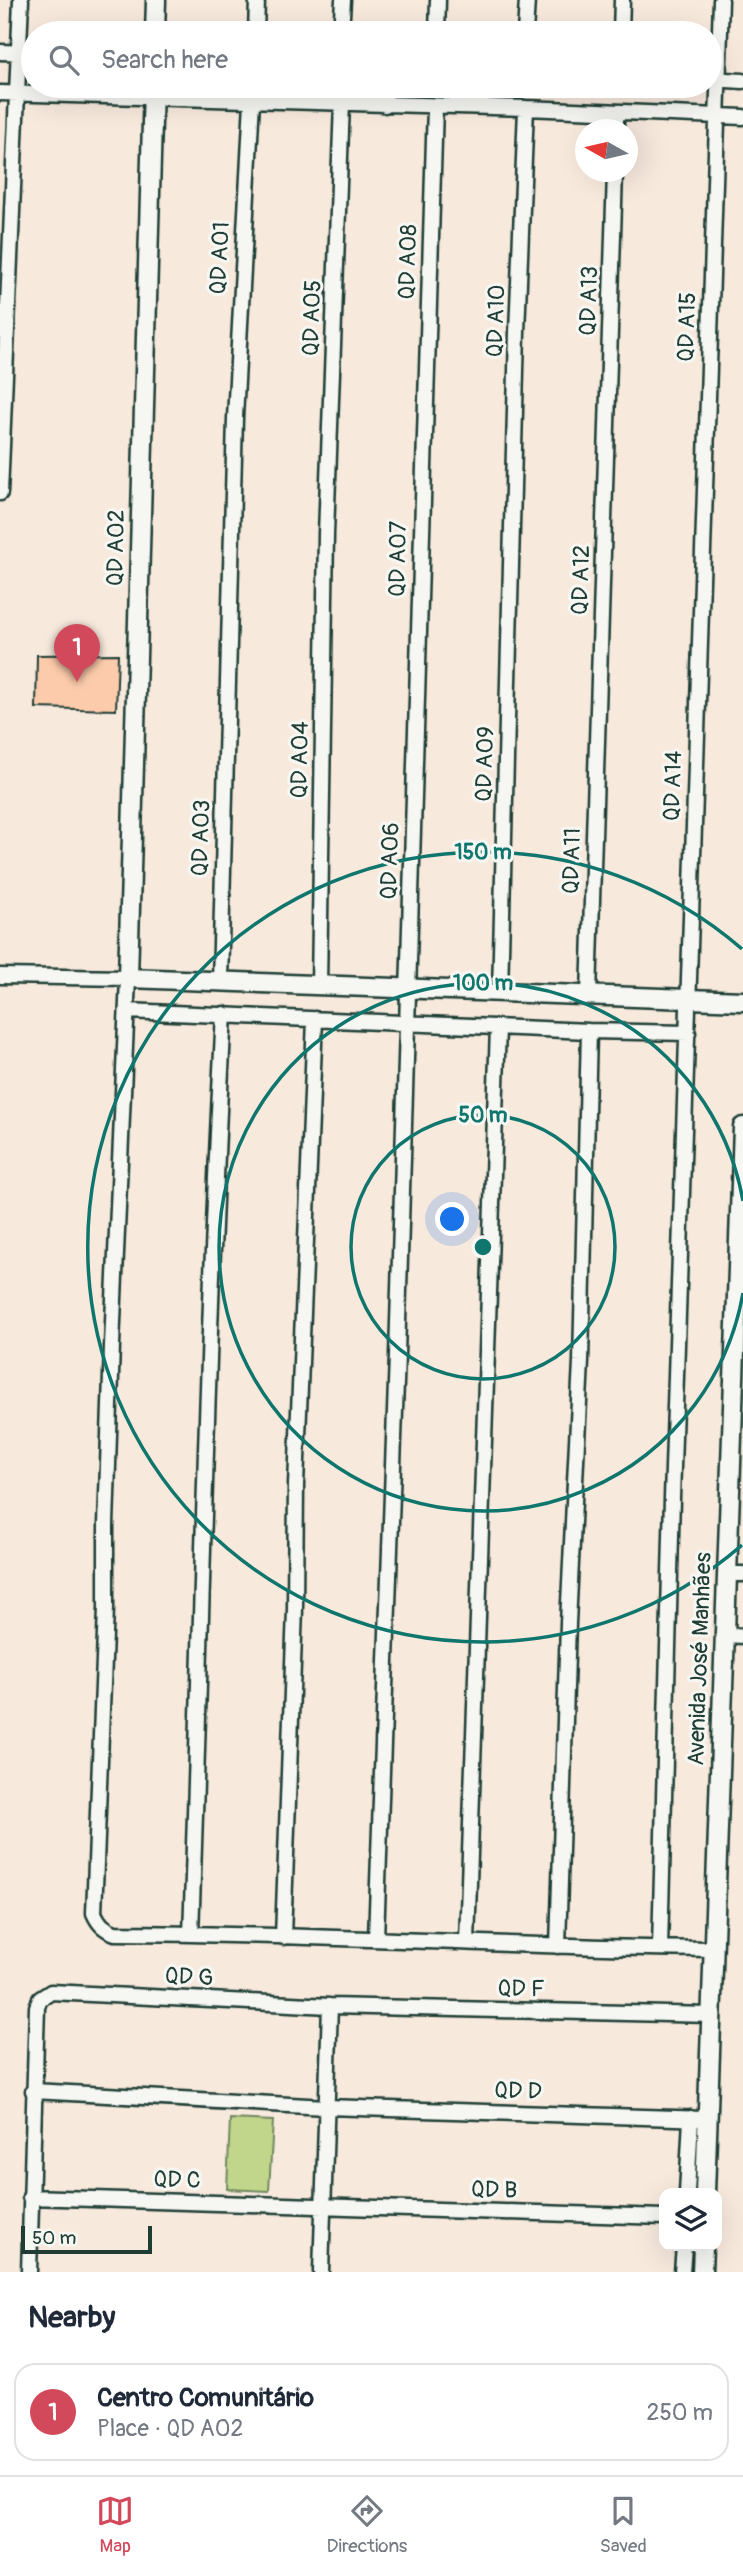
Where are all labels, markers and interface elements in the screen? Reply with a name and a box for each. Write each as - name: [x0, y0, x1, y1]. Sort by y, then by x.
- search box: [21, 21, 722, 98]
- icon: search: [45, 41, 83, 79]
- text: Search here: [101, 44, 228, 76]
- north arrow: [575, 119, 638, 182]
- street label: QD A01: [203, 221, 236, 295]
- street label: QD A08: [392, 224, 423, 300]
- street label: QD A13: [573, 265, 604, 337]
- street label: QD A05: [296, 279, 327, 357]
- street label: QD A10: [480, 284, 511, 358]
- street label: QD A15: [671, 292, 702, 362]
- street label: QD A02: [100, 509, 131, 587]
- street label: QD A07: [382, 521, 413, 597]
- street label: QD A12: [565, 544, 596, 616]
- pin: 1: [54, 624, 100, 682]
- street label: QD A04: [284, 721, 315, 799]
- street label: QD A09: [469, 726, 500, 802]
- street label: QD A14: [657, 750, 688, 822]
- street label: QD A03: [185, 799, 216, 877]
- street label: QD A06: [374, 822, 405, 900]
- street label: QD A11: [556, 827, 587, 895]
- text: 150 m: [454, 839, 512, 866]
- text: 100 m: [453, 970, 513, 997]
- text: 50 m: [459, 1102, 508, 1129]
- your location: [435, 1202, 469, 1236]
- centre of rings: [471, 1235, 495, 1259]
- street label: Avenida José Manhães: [681, 1552, 718, 1766]
- street label: QD G: [164, 1961, 214, 1992]
- street label: QD F: [497, 1974, 545, 2003]
- street label: QD D: [494, 2075, 542, 2106]
- street label: QD C: [153, 2164, 201, 2195]
- street label: QD B: [470, 2174, 518, 2205]
- map controls: [659, 2188, 722, 2251]
- button: layers: [659, 2188, 722, 2251]
- scale bar: [21, 2223, 152, 2255]
- text: 50 m: [32, 2226, 76, 2250]
- text: Nearby: [28, 2299, 115, 2336]
- text: Centro Comunitário: [97, 2382, 314, 2414]
- text: 1: [49, 2398, 58, 2427]
- text: 250 m: [647, 2398, 713, 2427]
- text: Place · QD A02: [97, 2414, 243, 2443]
- tab: Map: [96, 2492, 134, 2558]
- tab: Directions: [327, 2492, 407, 2558]
- tab: Saved: [600, 2492, 647, 2558]

